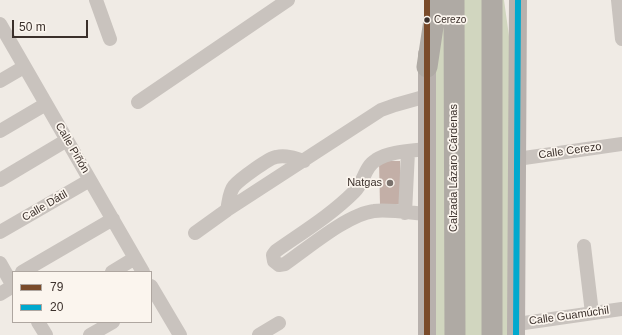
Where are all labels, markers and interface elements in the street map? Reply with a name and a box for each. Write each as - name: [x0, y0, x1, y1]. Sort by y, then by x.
- scale bar: [14, 12, 90, 38]
- place label: Cerezo: [434, 14, 466, 26]
- marker: Cerezo: [422, 15, 432, 25]
- text: 50 m: [19, 20, 46, 34]
- street label: Calzada Lázaro Cárdenas: [447, 104, 461, 232]
- street label: Calle Piñón: [52, 120, 92, 176]
- street label: Calle Cerezo: [538, 140, 602, 162]
- place label: Natgas: [347, 176, 382, 190]
- marker: Natgas: [385, 178, 395, 188]
- street label: Calle Dátil: [20, 188, 70, 224]
- legend: [12, 271, 152, 323]
- text: 79: [50, 280, 63, 294]
- text: 20: [50, 300, 63, 314]
- street label: Calle Guamúchil: [528, 304, 610, 328]

